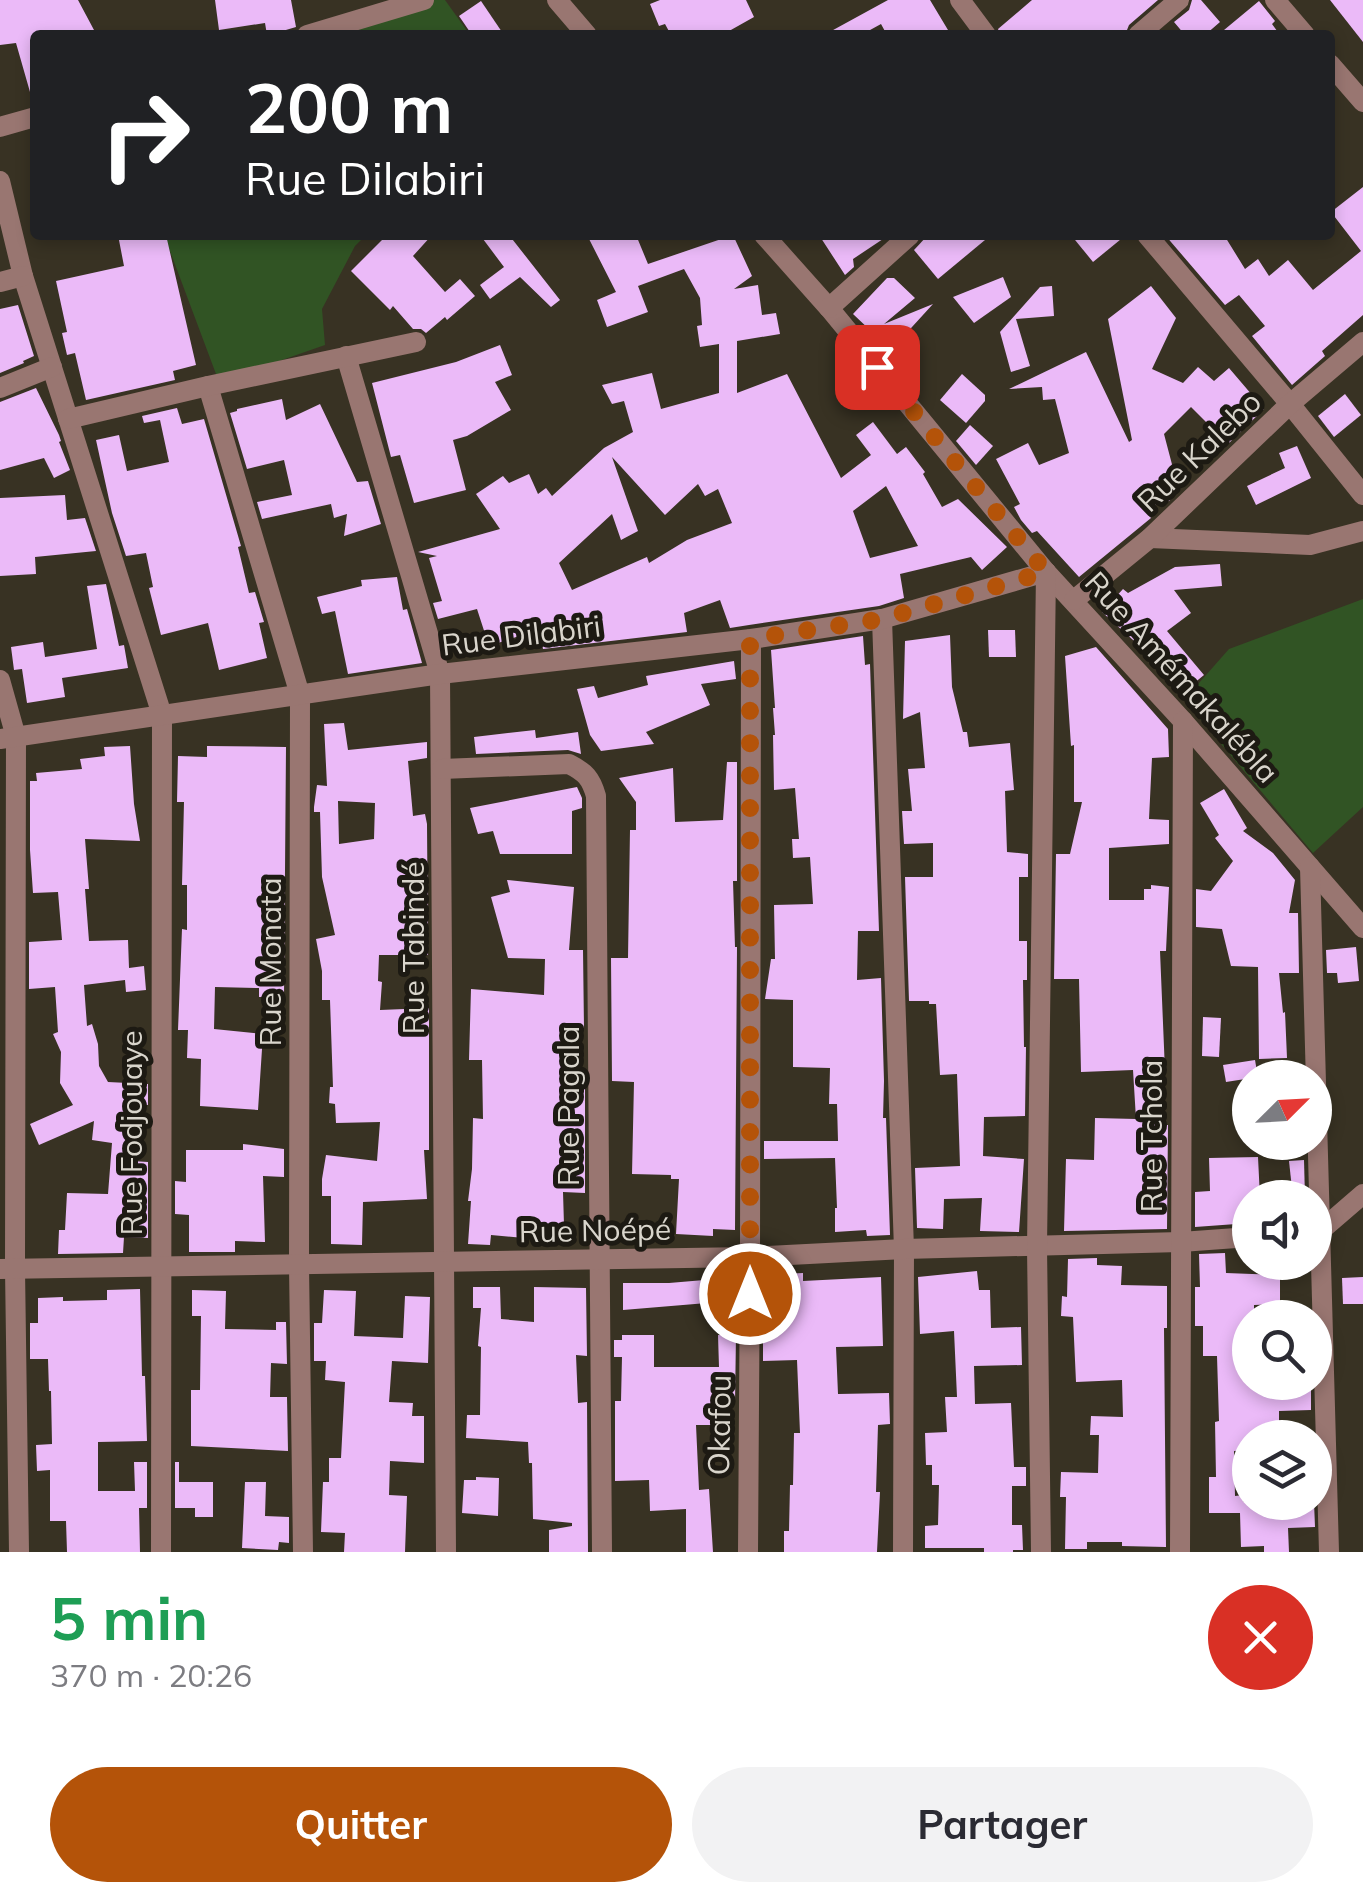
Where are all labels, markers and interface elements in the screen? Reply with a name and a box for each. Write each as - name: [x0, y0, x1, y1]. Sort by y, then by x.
- text: 200 m: [245, 63, 453, 151]
- icon: right: [80, 70, 210, 200]
- text: Rue Dilabiri: [245, 150, 485, 206]
- pin: [835, 325, 920, 410]
- icon: arrive: [850, 340, 905, 395]
- street label: Rue Kalebo: [1129, 383, 1269, 519]
- street label: Rue Amémakalébla: [1077, 564, 1287, 790]
- street label: Rue Dilabiri: [439, 606, 603, 664]
- street label: Rue Tabindé: [394, 861, 432, 1035]
- street label: Rue Monata: [251, 877, 289, 1047]
- street label: Rue Pagala: [549, 1026, 587, 1186]
- street label: Rue Fodjouaye: [112, 1030, 150, 1236]
- street label: Rue Tchola: [1132, 1060, 1170, 1212]
- north arrow: [1232, 1060, 1332, 1160]
- map controls: [1232, 1060, 1332, 1520]
- button: sound: [1232, 1180, 1332, 1280]
- street label: Rue Noépé: [518, 1210, 672, 1250]
- position arrow: [698, 1242, 802, 1346]
- button: search: [1232, 1300, 1332, 1400]
- street label: Okafou: [699, 1374, 739, 1476]
- button: layers: [1232, 1420, 1332, 1520]
- text: 5 min: [50, 1580, 208, 1655]
- button: close: [1208, 1585, 1313, 1690]
- text: 370 m · 20:26: [50, 1655, 252, 1695]
- button: Quitter: [50, 1767, 672, 1882]
- button: Partager: [692, 1767, 1313, 1882]

